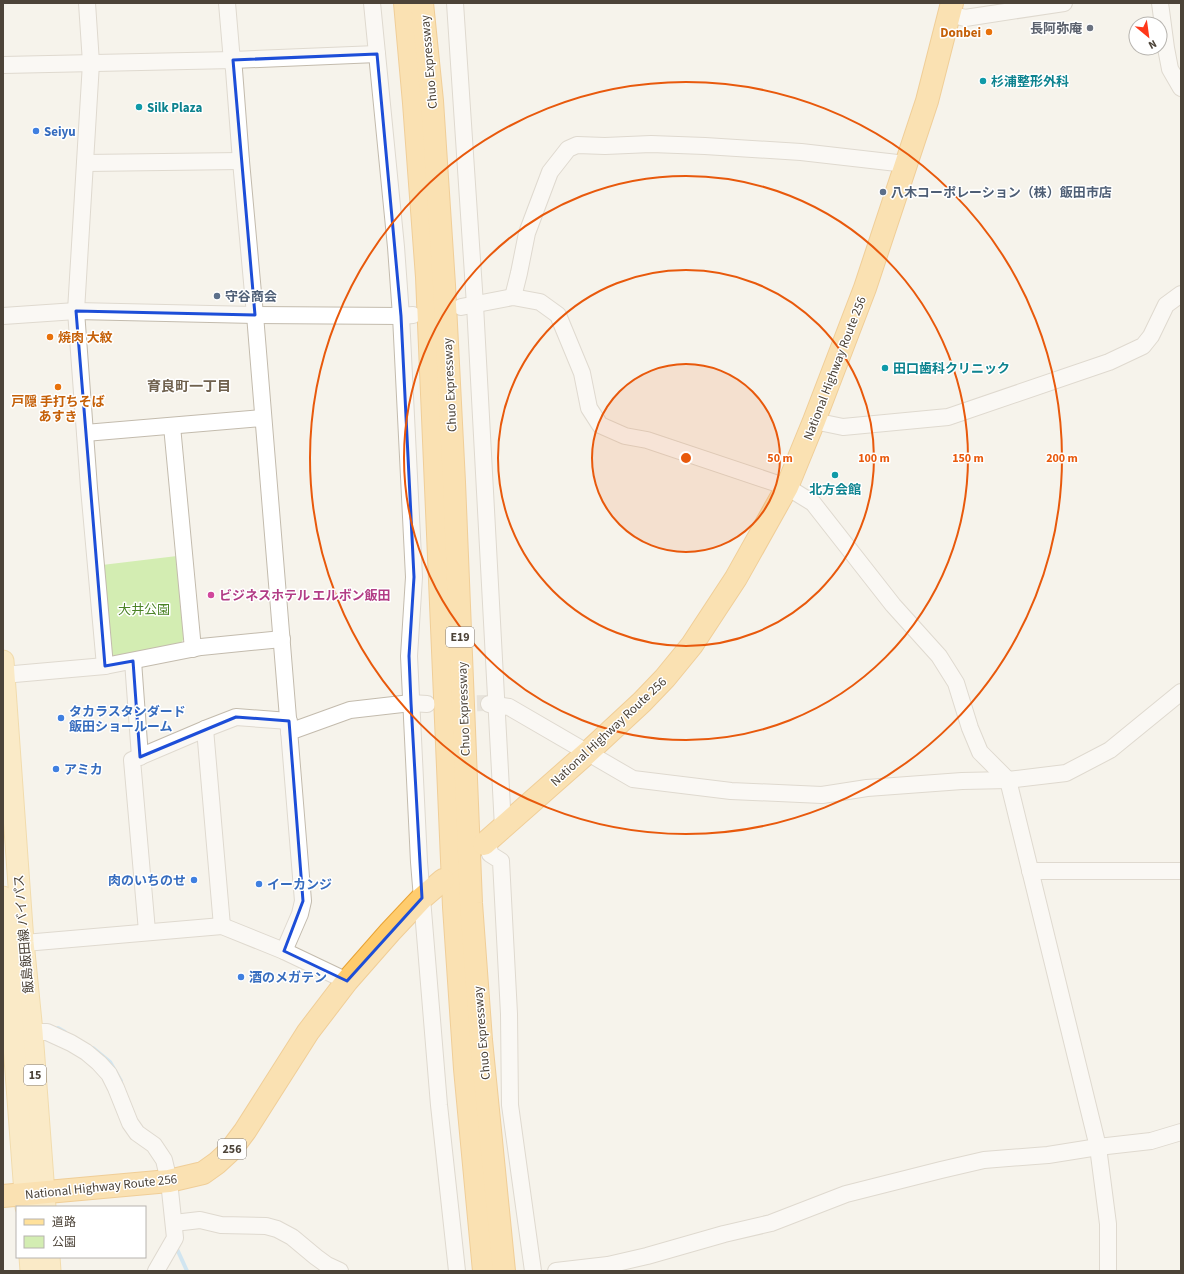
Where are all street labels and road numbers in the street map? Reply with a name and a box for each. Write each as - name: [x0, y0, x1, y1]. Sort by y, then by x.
- street label: Chuo Expressway: [416, 14, 442, 110]
- street label: National Highway Route 256: [799, 294, 871, 443]
- street label: Chuo Expressway: [439, 337, 461, 432]
- road number: E19: [446, 627, 474, 647]
- street label: Chuo Expressway: [453, 662, 475, 756]
- street label: National Highway Route 256: [547, 673, 671, 790]
- street label: 飯島飯田線 バイパス: [10, 874, 38, 994]
- street label: Chuo Expressway: [469, 985, 495, 1081]
- road number: 15: [24, 1065, 46, 1085]
- road number: 256: [218, 1139, 246, 1159]
- street label: National Highway Route 256: [24, 1170, 178, 1204]

